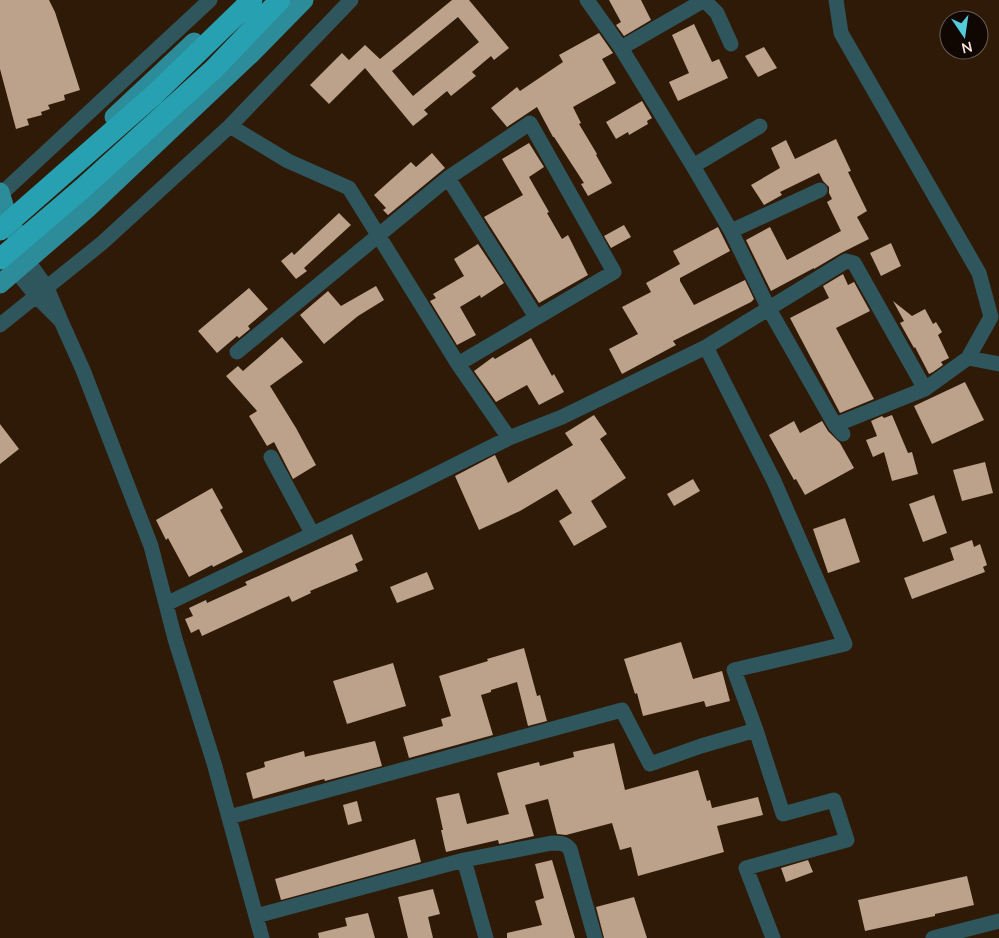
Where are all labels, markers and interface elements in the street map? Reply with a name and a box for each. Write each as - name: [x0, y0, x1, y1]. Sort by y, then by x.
- north arrow: [939, 10, 989, 60]
- text: N: [960, 38, 974, 58]

